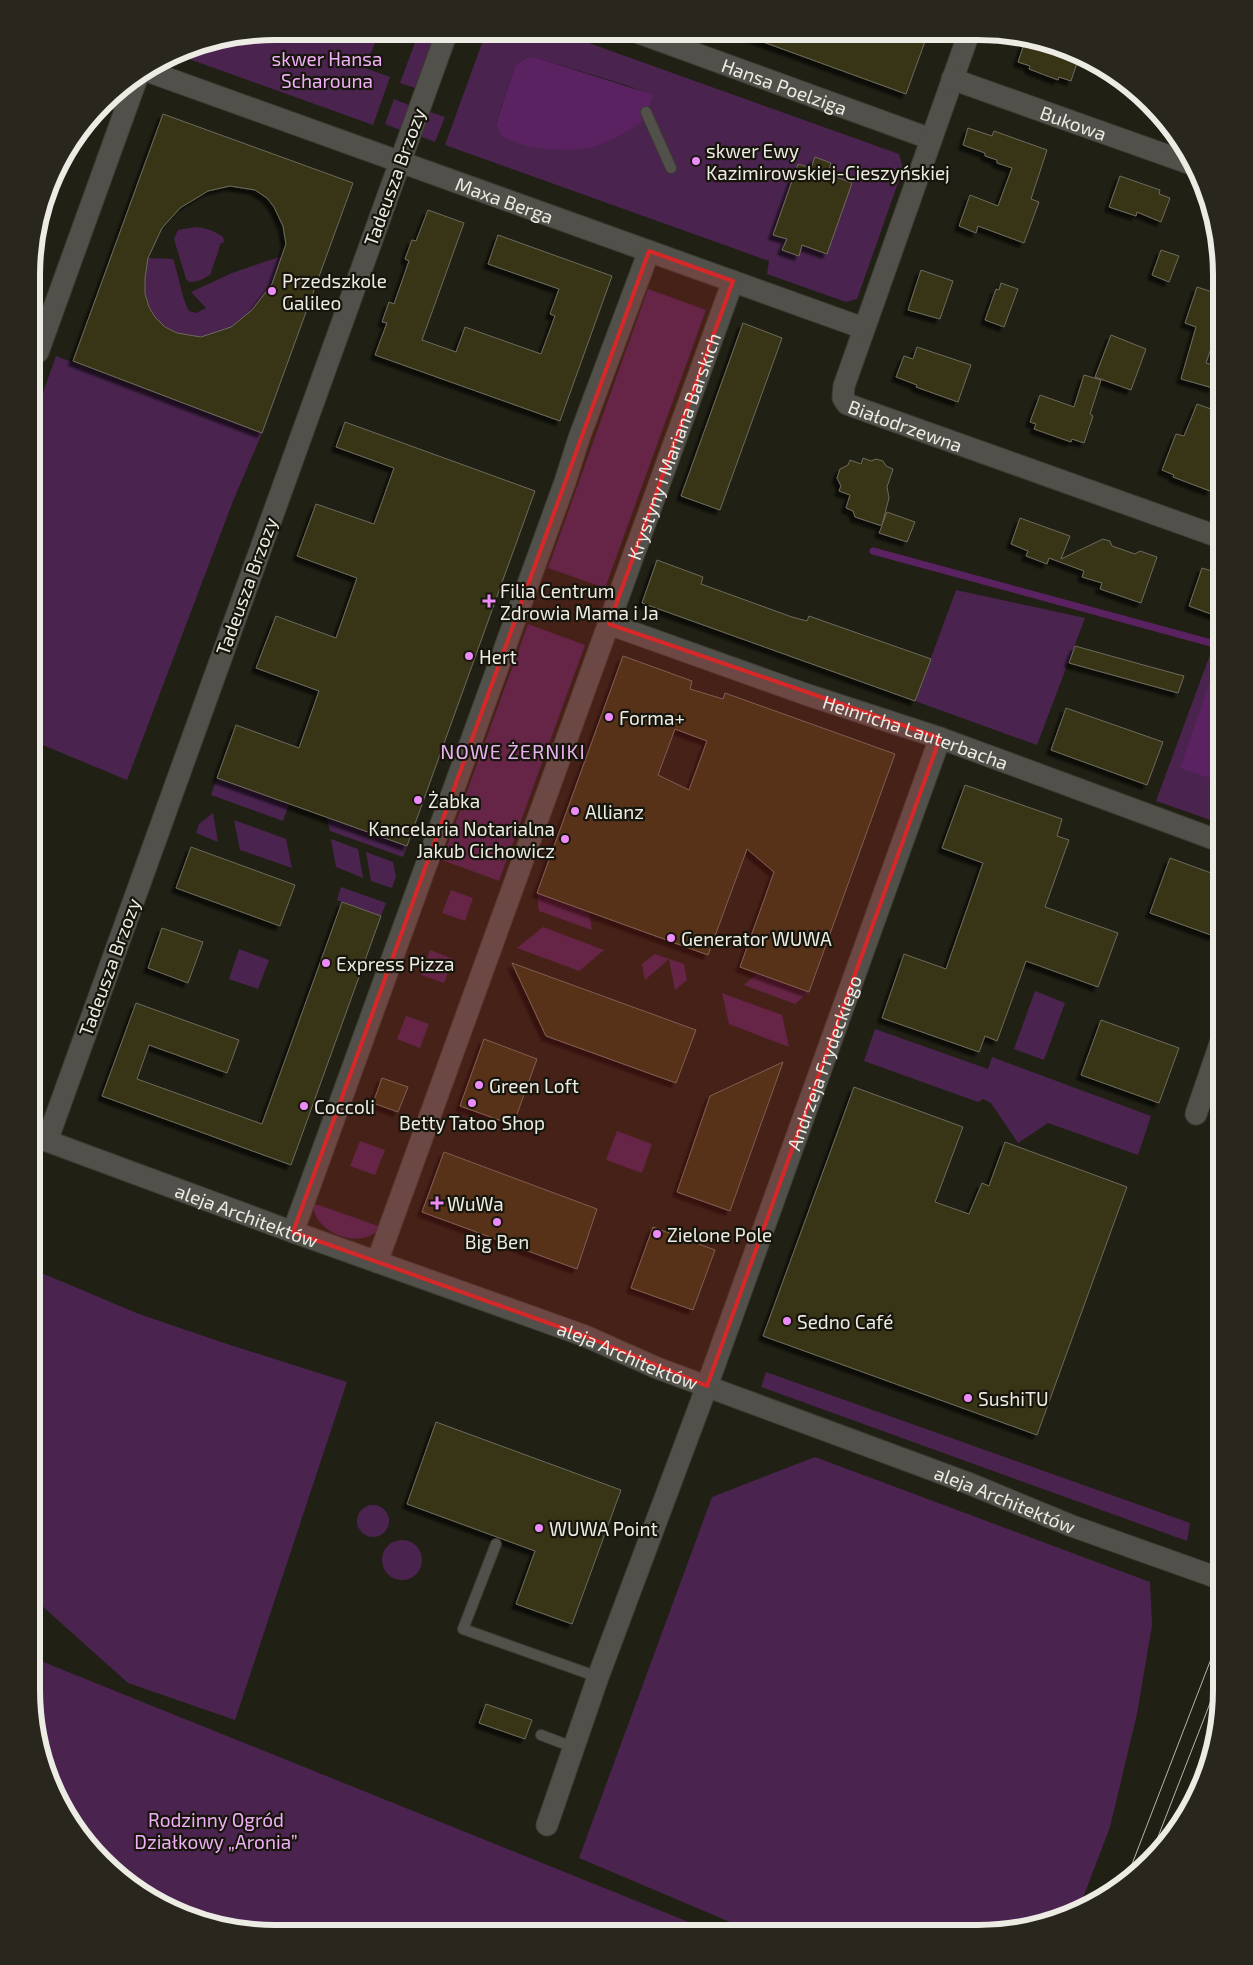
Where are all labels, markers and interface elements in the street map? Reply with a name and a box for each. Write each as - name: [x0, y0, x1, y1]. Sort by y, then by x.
- park label: skwer Hansa Scharouna: [272, 47, 382, 92]
- street label: Hansa Poelziga: [719, 53, 850, 119]
- street label: Bukowa: [1037, 100, 1110, 145]
- street label: Tadeusza Brzozy: [358, 105, 430, 249]
- place label: skwer Ewy Kazimirowskiej-Cieszyńskiej: [706, 139, 950, 184]
- marker: skwer Ewy Kazimirowskiej-Cieszyńskiej: [690, 155, 702, 167]
- street label: Maxa Berga: [453, 171, 557, 227]
- place label: Przedszkole Galileo: [282, 269, 387, 314]
- marker: Przedszkole Galileo: [266, 285, 278, 297]
- street label: Krystyny i Mariana Barskich: [621, 330, 725, 563]
- street label: Białodrzewna: [845, 394, 966, 456]
- street label: Tadeusza Brzozy: [210, 514, 282, 658]
- place label: Filia Centrum Zdrowia Mama i Ja: [500, 579, 659, 624]
- marker: Filia Centrum Zdrowia Mama i Ja: [482, 594, 496, 608]
- place label: Hert: [479, 645, 517, 668]
- marker: Hert: [463, 650, 475, 662]
- street label: Heinricha Lauterbacha: [820, 689, 1012, 774]
- place label: Forma+: [619, 706, 685, 729]
- marker: Forma+: [603, 711, 615, 723]
- district label: NOWE ŻERNIKI: [440, 739, 586, 763]
- place label: Żabka: [428, 789, 480, 812]
- marker: Żabka: [412, 794, 424, 806]
- place label: Allianz: [585, 800, 644, 823]
- marker: Allianz: [569, 805, 581, 817]
- place label: Kancelaria Notarialna Jakub Cichowicz: [368, 817, 555, 862]
- marker: Kancelaria Notarialna Jakub Cichowicz: [559, 833, 571, 845]
- street label: Tadeusza Brzozy: [73, 895, 145, 1039]
- place label: Generator WUWA: [681, 927, 832, 950]
- marker: Generator WUWA: [665, 932, 677, 944]
- place label: Express Pizza: [336, 952, 455, 975]
- marker: Express Pizza: [320, 957, 332, 969]
- street label: Andrzeja Frydeckiego: [781, 972, 865, 1153]
- place label: Green Loft: [489, 1074, 579, 1097]
- marker: Green Loft: [473, 1079, 485, 1091]
- place label: Coccoli: [314, 1095, 375, 1118]
- marker: Betty Tatoo Shop: [466, 1097, 478, 1109]
- marker: Coccoli: [298, 1100, 310, 1112]
- place label: Betty Tatoo Shop: [399, 1111, 545, 1134]
- street label: aleja Architektów: [172, 1178, 322, 1252]
- place label: WuWa: [447, 1192, 504, 1215]
- marker: WuWa: [431, 1197, 443, 1209]
- marker: Big Ben: [491, 1216, 503, 1228]
- place label: Zielone Pole: [667, 1223, 772, 1246]
- marker: Zielone Pole: [651, 1228, 663, 1240]
- place label: Big Ben: [465, 1230, 529, 1253]
- place label: Sedno Café: [797, 1310, 893, 1333]
- marker: Sedno Café: [781, 1315, 793, 1327]
- street label: aleja Architektów: [554, 1316, 702, 1394]
- place label: SushiTU: [978, 1387, 1049, 1410]
- marker: SushiTU: [962, 1392, 974, 1404]
- street label: aleja Architektów: [931, 1460, 1080, 1538]
- place label: WUWA Point: [549, 1517, 658, 1540]
- marker: WUWA Point: [533, 1522, 545, 1534]
- park label: Rodzinny Ogród Działkowy „Aronia”: [134, 1808, 298, 1853]

